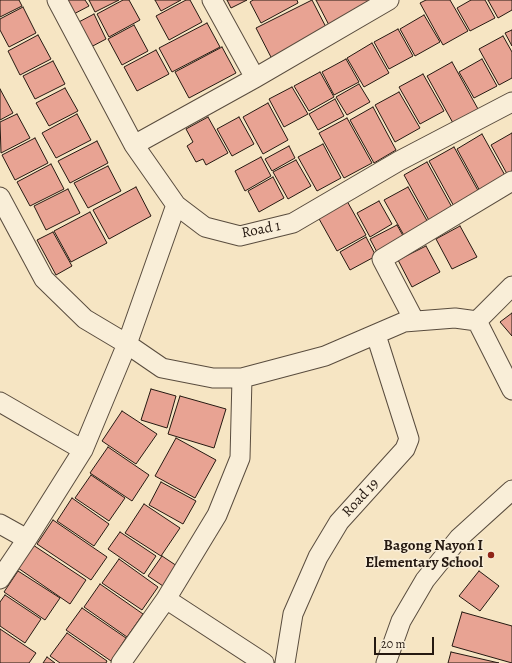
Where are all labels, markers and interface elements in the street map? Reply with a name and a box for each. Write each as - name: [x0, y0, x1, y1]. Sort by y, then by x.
- street label: Road 1: [240, 217, 282, 243]
- street label: Road 19: [339, 475, 383, 521]
- place label: Bagong Nayon I Elementary School: [365, 537, 483, 572]
- marker: Bagong Nayon I Elementary School: [486, 550, 496, 560]
- scale bar: [376, 629, 436, 655]
- text: 20 m: [381, 636, 405, 652]

